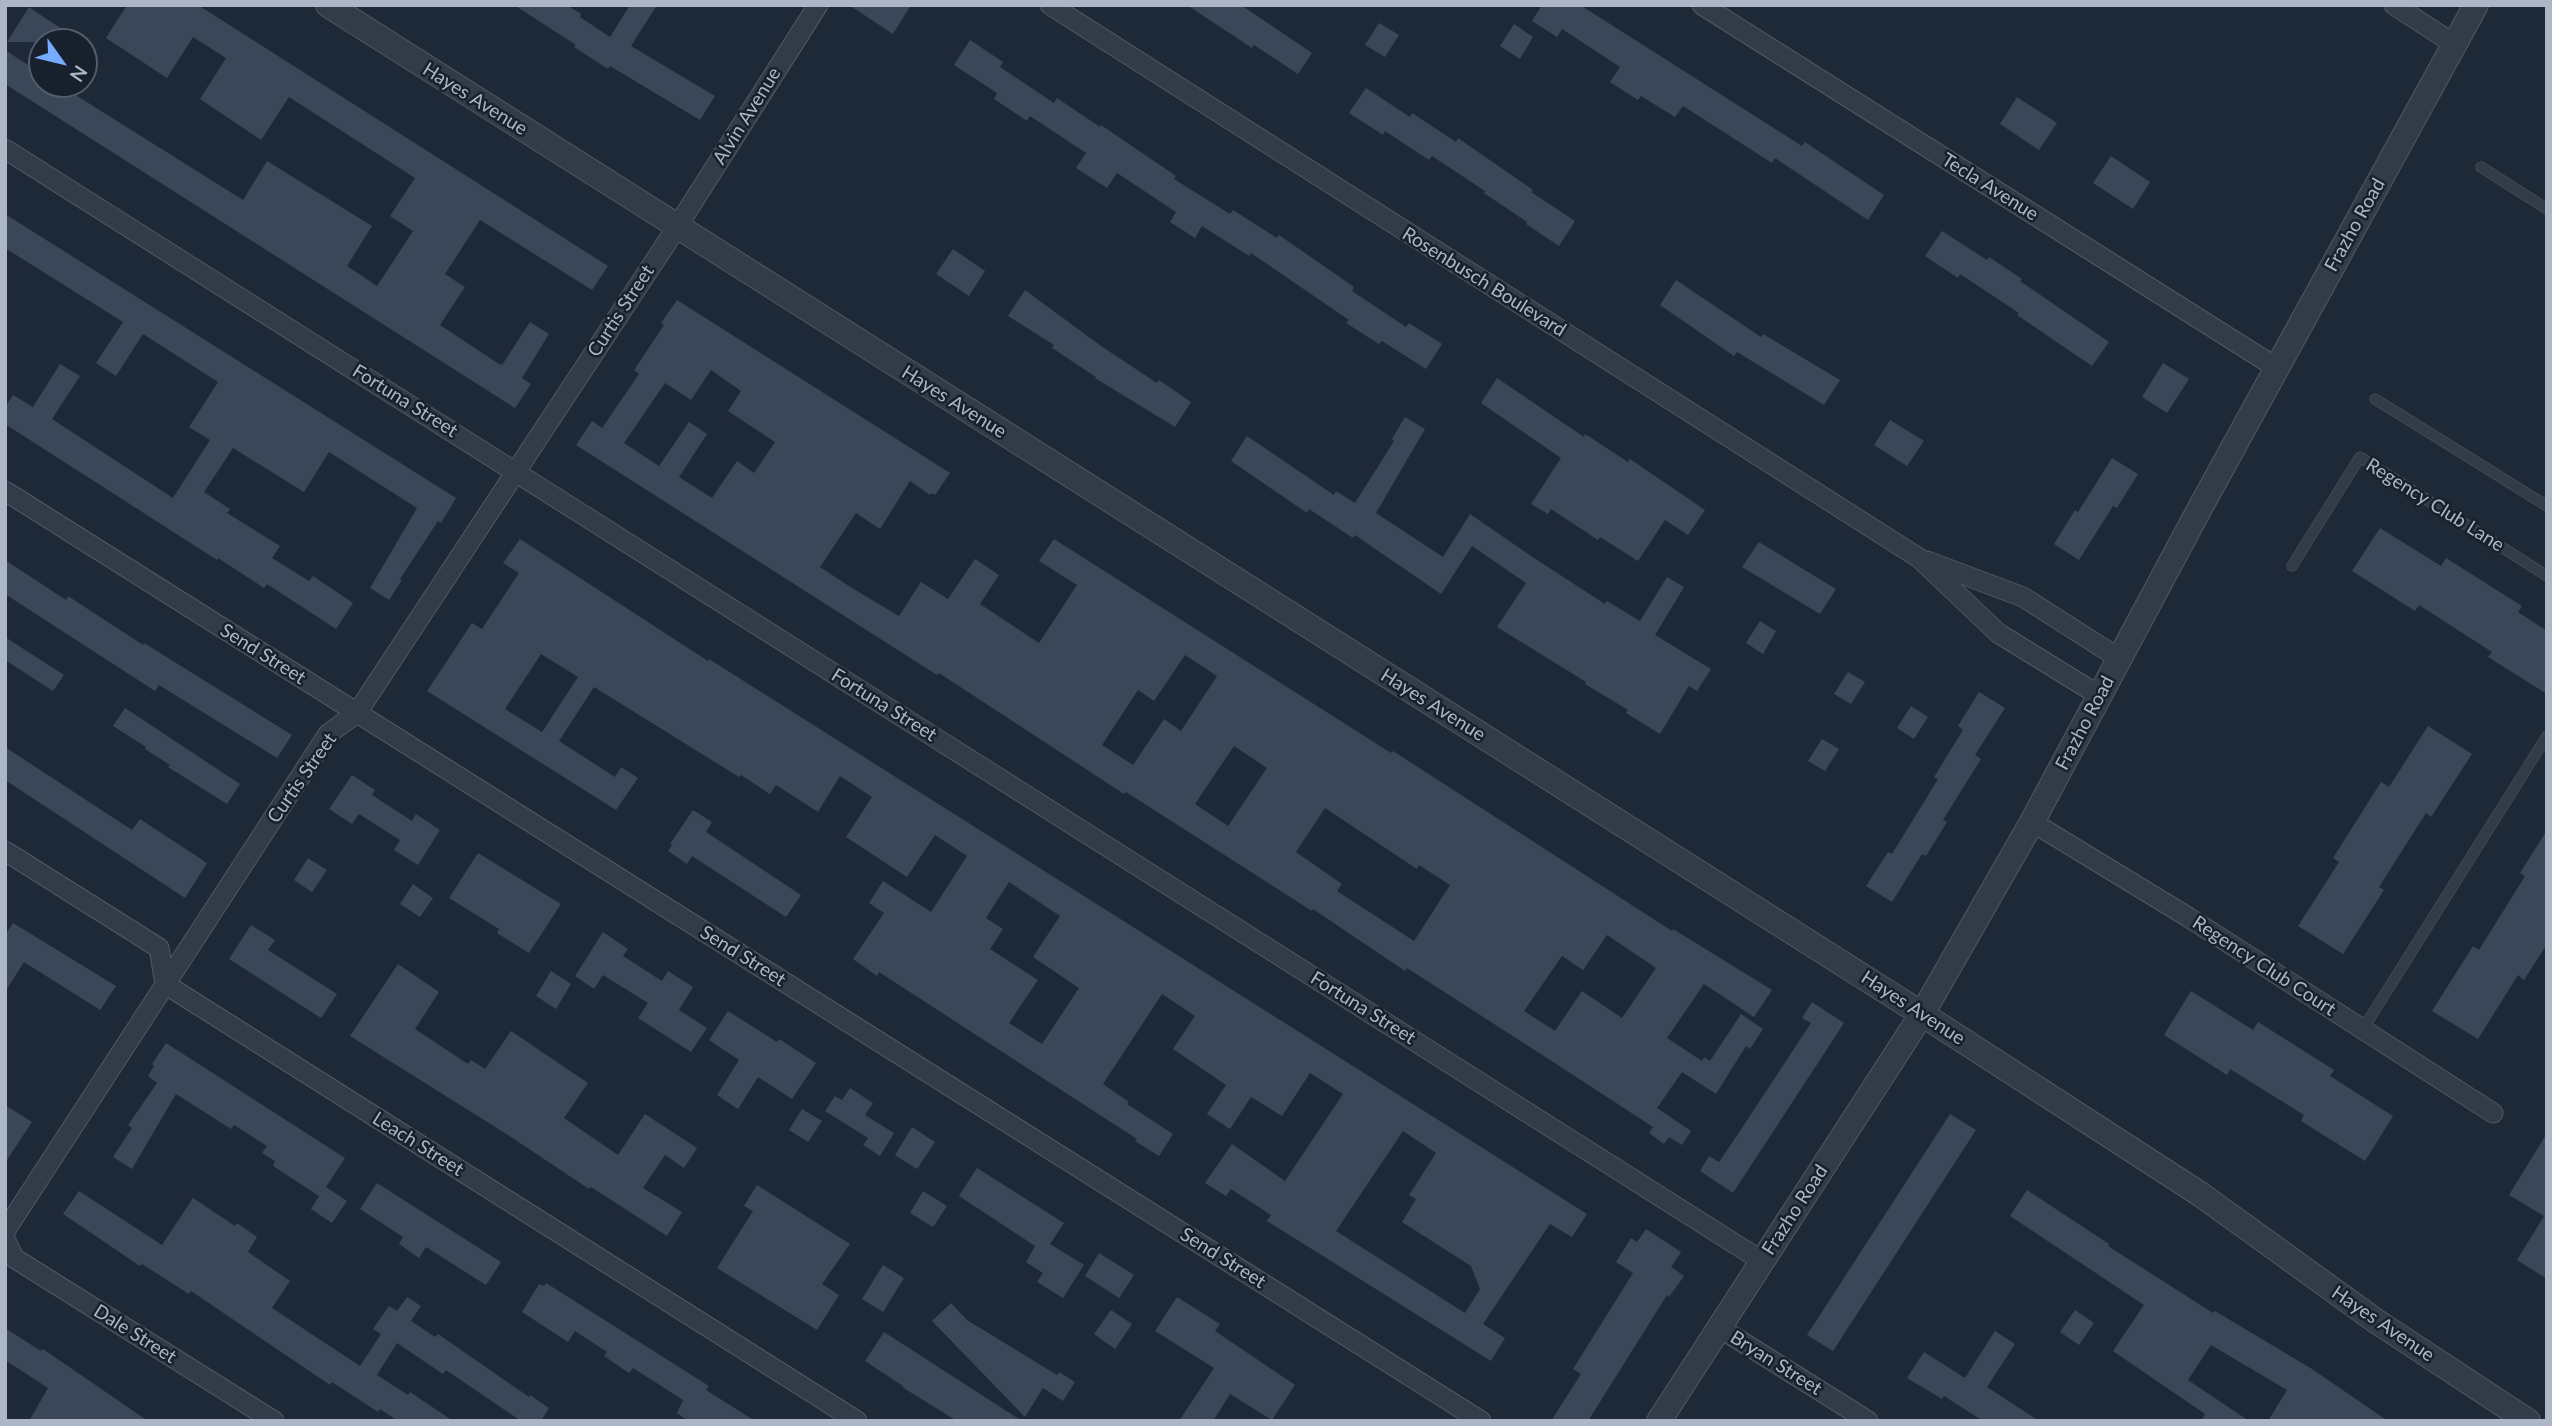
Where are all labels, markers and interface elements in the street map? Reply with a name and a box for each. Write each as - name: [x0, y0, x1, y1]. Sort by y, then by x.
- north arrow: [28, 28, 98, 98]
- street label: Hayes Avenue: [419, 58, 531, 140]
- text: N: [66, 61, 93, 86]
- street label: Alvin Avenue: [708, 63, 786, 169]
- street label: Tecla Avenue: [1937, 148, 2043, 226]
- street label: Frazho Road: [2320, 174, 2390, 276]
- street label: Rosenbusch Boulevard: [1398, 222, 1570, 342]
- street label: Curtis Street: [583, 261, 659, 361]
- street label: Fortuna Street: [348, 360, 462, 442]
- street label: Hayes Avenue: [898, 361, 1010, 443]
- street label: Regency Club Lane: [2362, 453, 2508, 557]
- street label: Send Street: [216, 619, 310, 689]
- street label: Fortuna Street: [827, 664, 941, 746]
- street label: Hayes Avenue: [1377, 664, 1489, 746]
- street label: Frazho Road: [2051, 672, 2119, 774]
- street label: Curtis Street: [263, 729, 341, 827]
- street label: Regency Club Court: [2188, 911, 2340, 1021]
- street label: Send Street: [696, 921, 790, 991]
- street label: Hayes Avenue: [1857, 966, 1969, 1050]
- street label: Fortuna Street: [1306, 967, 1420, 1049]
- street label: Leach Street: [368, 1107, 468, 1181]
- street label: Frazho Road: [1757, 1161, 1833, 1259]
- street label: Send Street: [1176, 1223, 1270, 1293]
- street label: Hayes Avenue: [2327, 1281, 2439, 1367]
- street label: Dale Street: [90, 1300, 180, 1368]
- street label: Bryan Street: [1726, 1326, 1826, 1400]

